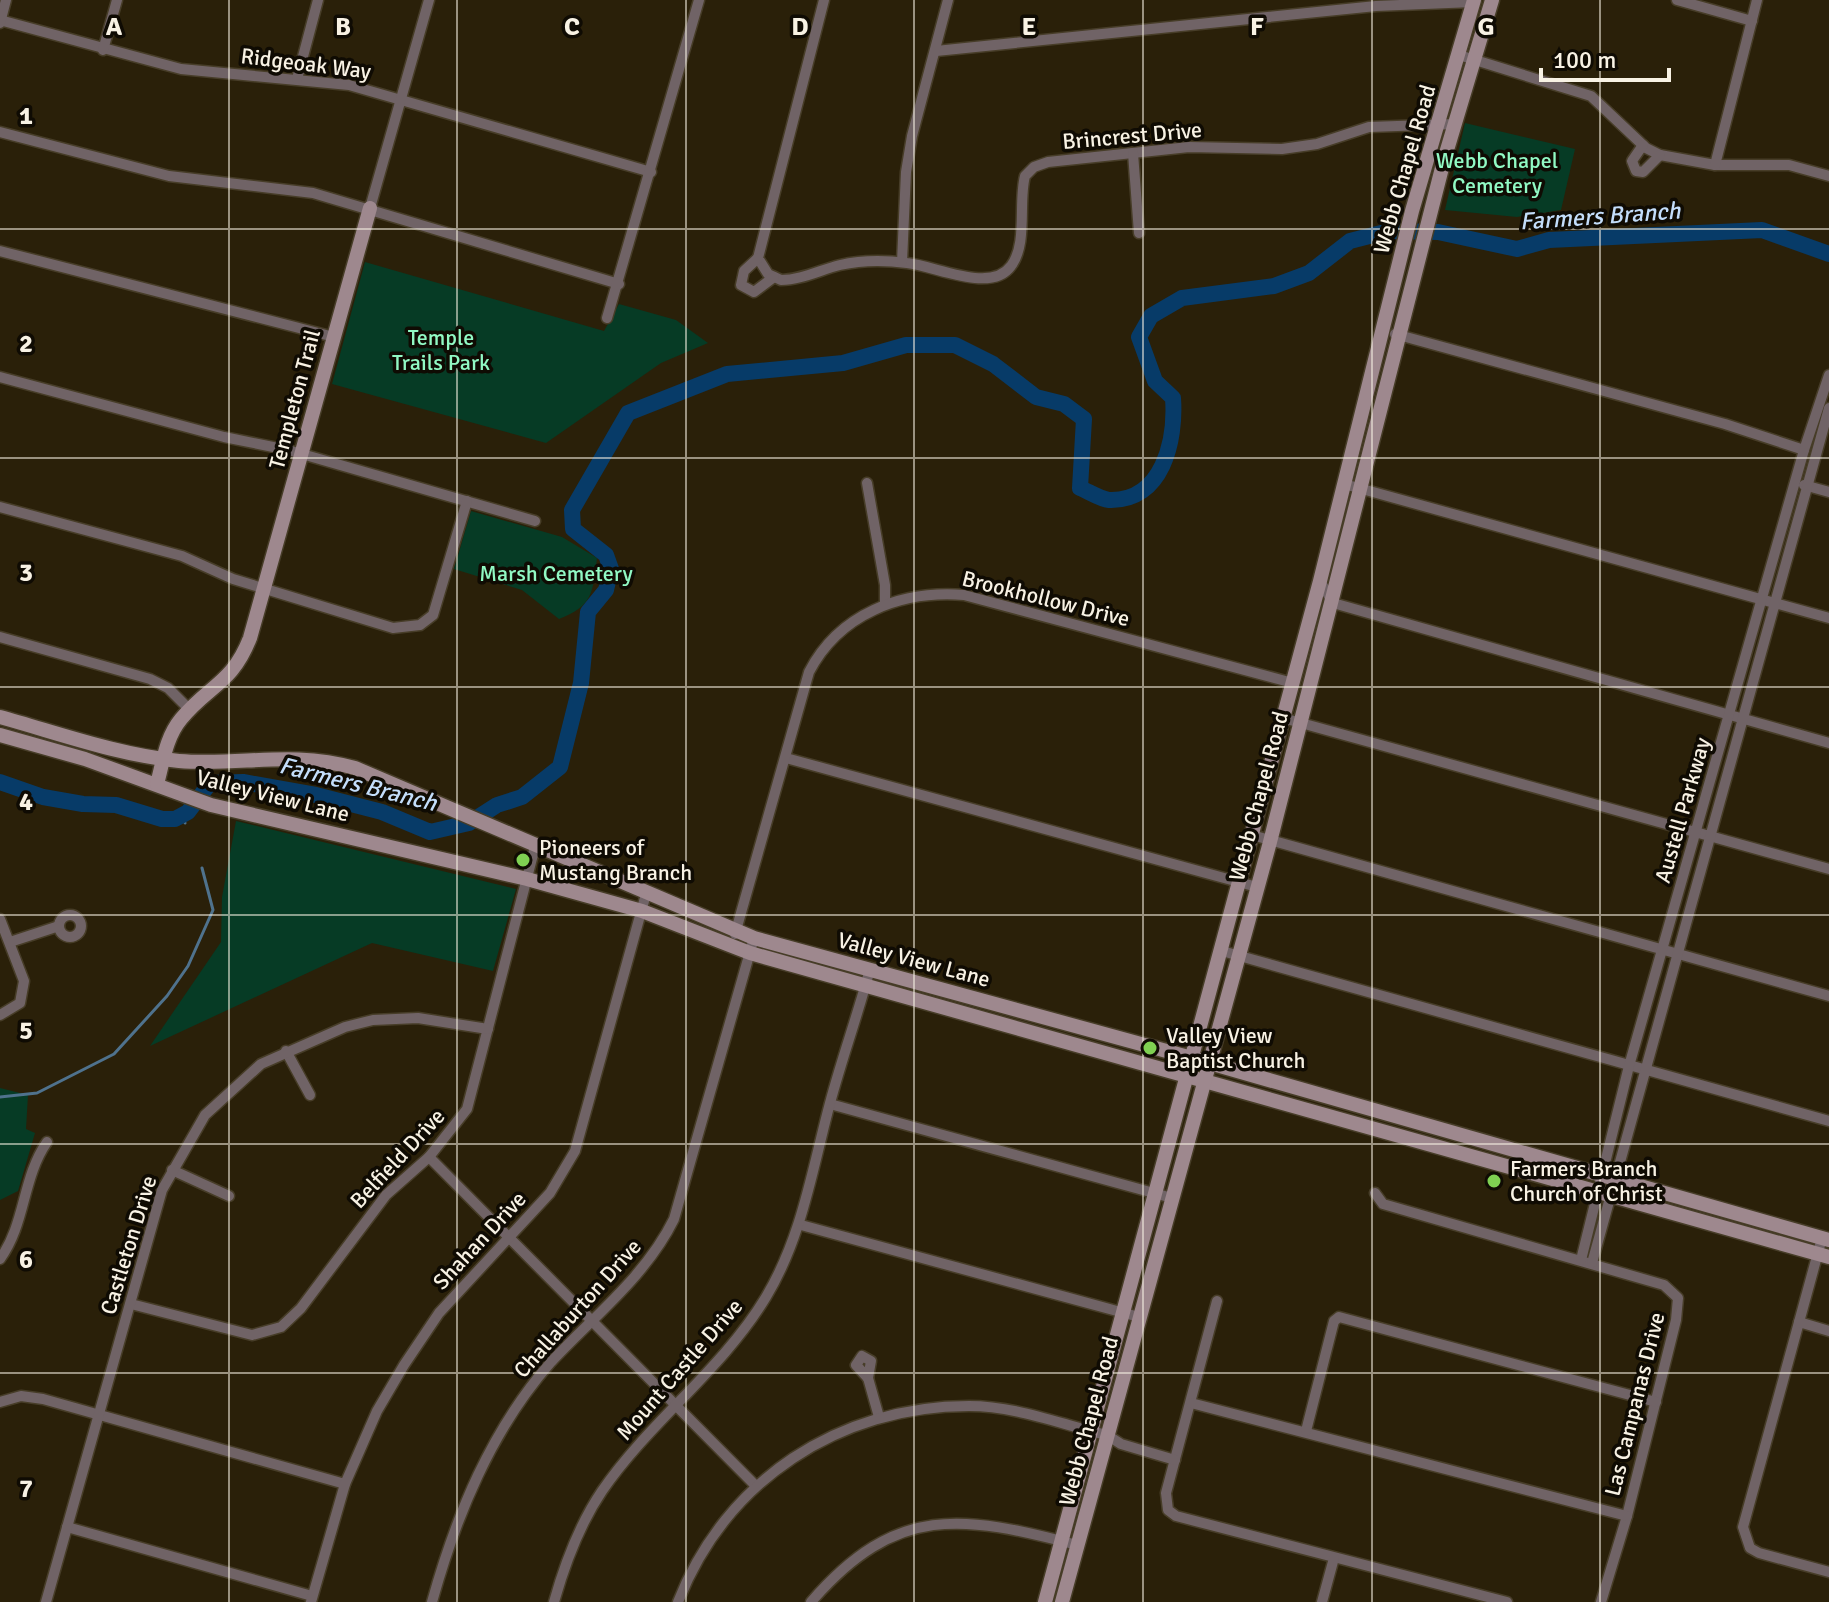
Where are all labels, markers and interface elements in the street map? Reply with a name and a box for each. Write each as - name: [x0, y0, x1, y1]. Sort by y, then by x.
- text: A: [106, 11, 123, 43]
- text: B: [335, 11, 351, 43]
- text: C: [564, 11, 580, 43]
- text: D: [791, 11, 809, 43]
- text: E: [1022, 11, 1036, 43]
- text: F: [1250, 11, 1264, 43]
- text: G: [1477, 11, 1495, 43]
- scale bar: [1541, 32, 1669, 82]
- street label: Ridgeoak Way: [239, 42, 373, 85]
- text: 100 m: [1553, 45, 1616, 75]
- street label: Webb Chapel Road: [1367, 82, 1441, 257]
- text: 1: [19, 100, 33, 132]
- street label: Brincrest Drive: [1061, 116, 1203, 155]
- park label: Webb Chapel Cemetery: [1436, 147, 1558, 199]
- water label: Farmers Branch: [1519, 195, 1682, 237]
- park label: Temple Trails Park: [392, 324, 490, 376]
- street label: Templeton Trail: [263, 326, 326, 472]
- text: 2: [19, 328, 33, 360]
- text: 3: [19, 557, 33, 589]
- park label: Marsh Cemetery: [479, 560, 634, 587]
- street label: Brookhollow Drive: [959, 565, 1132, 632]
- street label: Webb Chapel Road: [1223, 708, 1294, 884]
- street label: Austell Parkway: [1649, 734, 1716, 886]
- water label: Farmers Branch: [276, 750, 441, 818]
- street label: Valley View Lane: [194, 763, 352, 828]
- text: 4: [19, 786, 33, 818]
- place label: Pioneers of Mustang Branch: [539, 834, 692, 886]
- marker: Pioneers of Mustang Branch: [514, 851, 532, 869]
- street label: Valley View Lane: [835, 926, 993, 993]
- text: 5: [19, 1015, 33, 1047]
- place label: Valley View Baptist Church: [1166, 1022, 1305, 1074]
- marker: Valley View Baptist Church: [1141, 1039, 1159, 1057]
- street label: Belfield Drive: [344, 1103, 450, 1214]
- place label: Farmers Branch Church of Christ: [1510, 1155, 1663, 1207]
- street label: Castleton Drive: [95, 1172, 162, 1318]
- marker: Farmers Branch Church of Christ: [1485, 1172, 1503, 1190]
- street label: Shahan Drive: [427, 1186, 532, 1295]
- street label: Challaburton Drive: [508, 1233, 647, 1383]
- text: 6: [19, 1244, 33, 1276]
- street label: Mount Castle Drive: [611, 1293, 748, 1446]
- street label: Las Campanas Drive: [1599, 1309, 1670, 1499]
- street label: Webb Chapel Road: [1053, 1333, 1124, 1509]
- text: 7: [19, 1473, 33, 1505]

